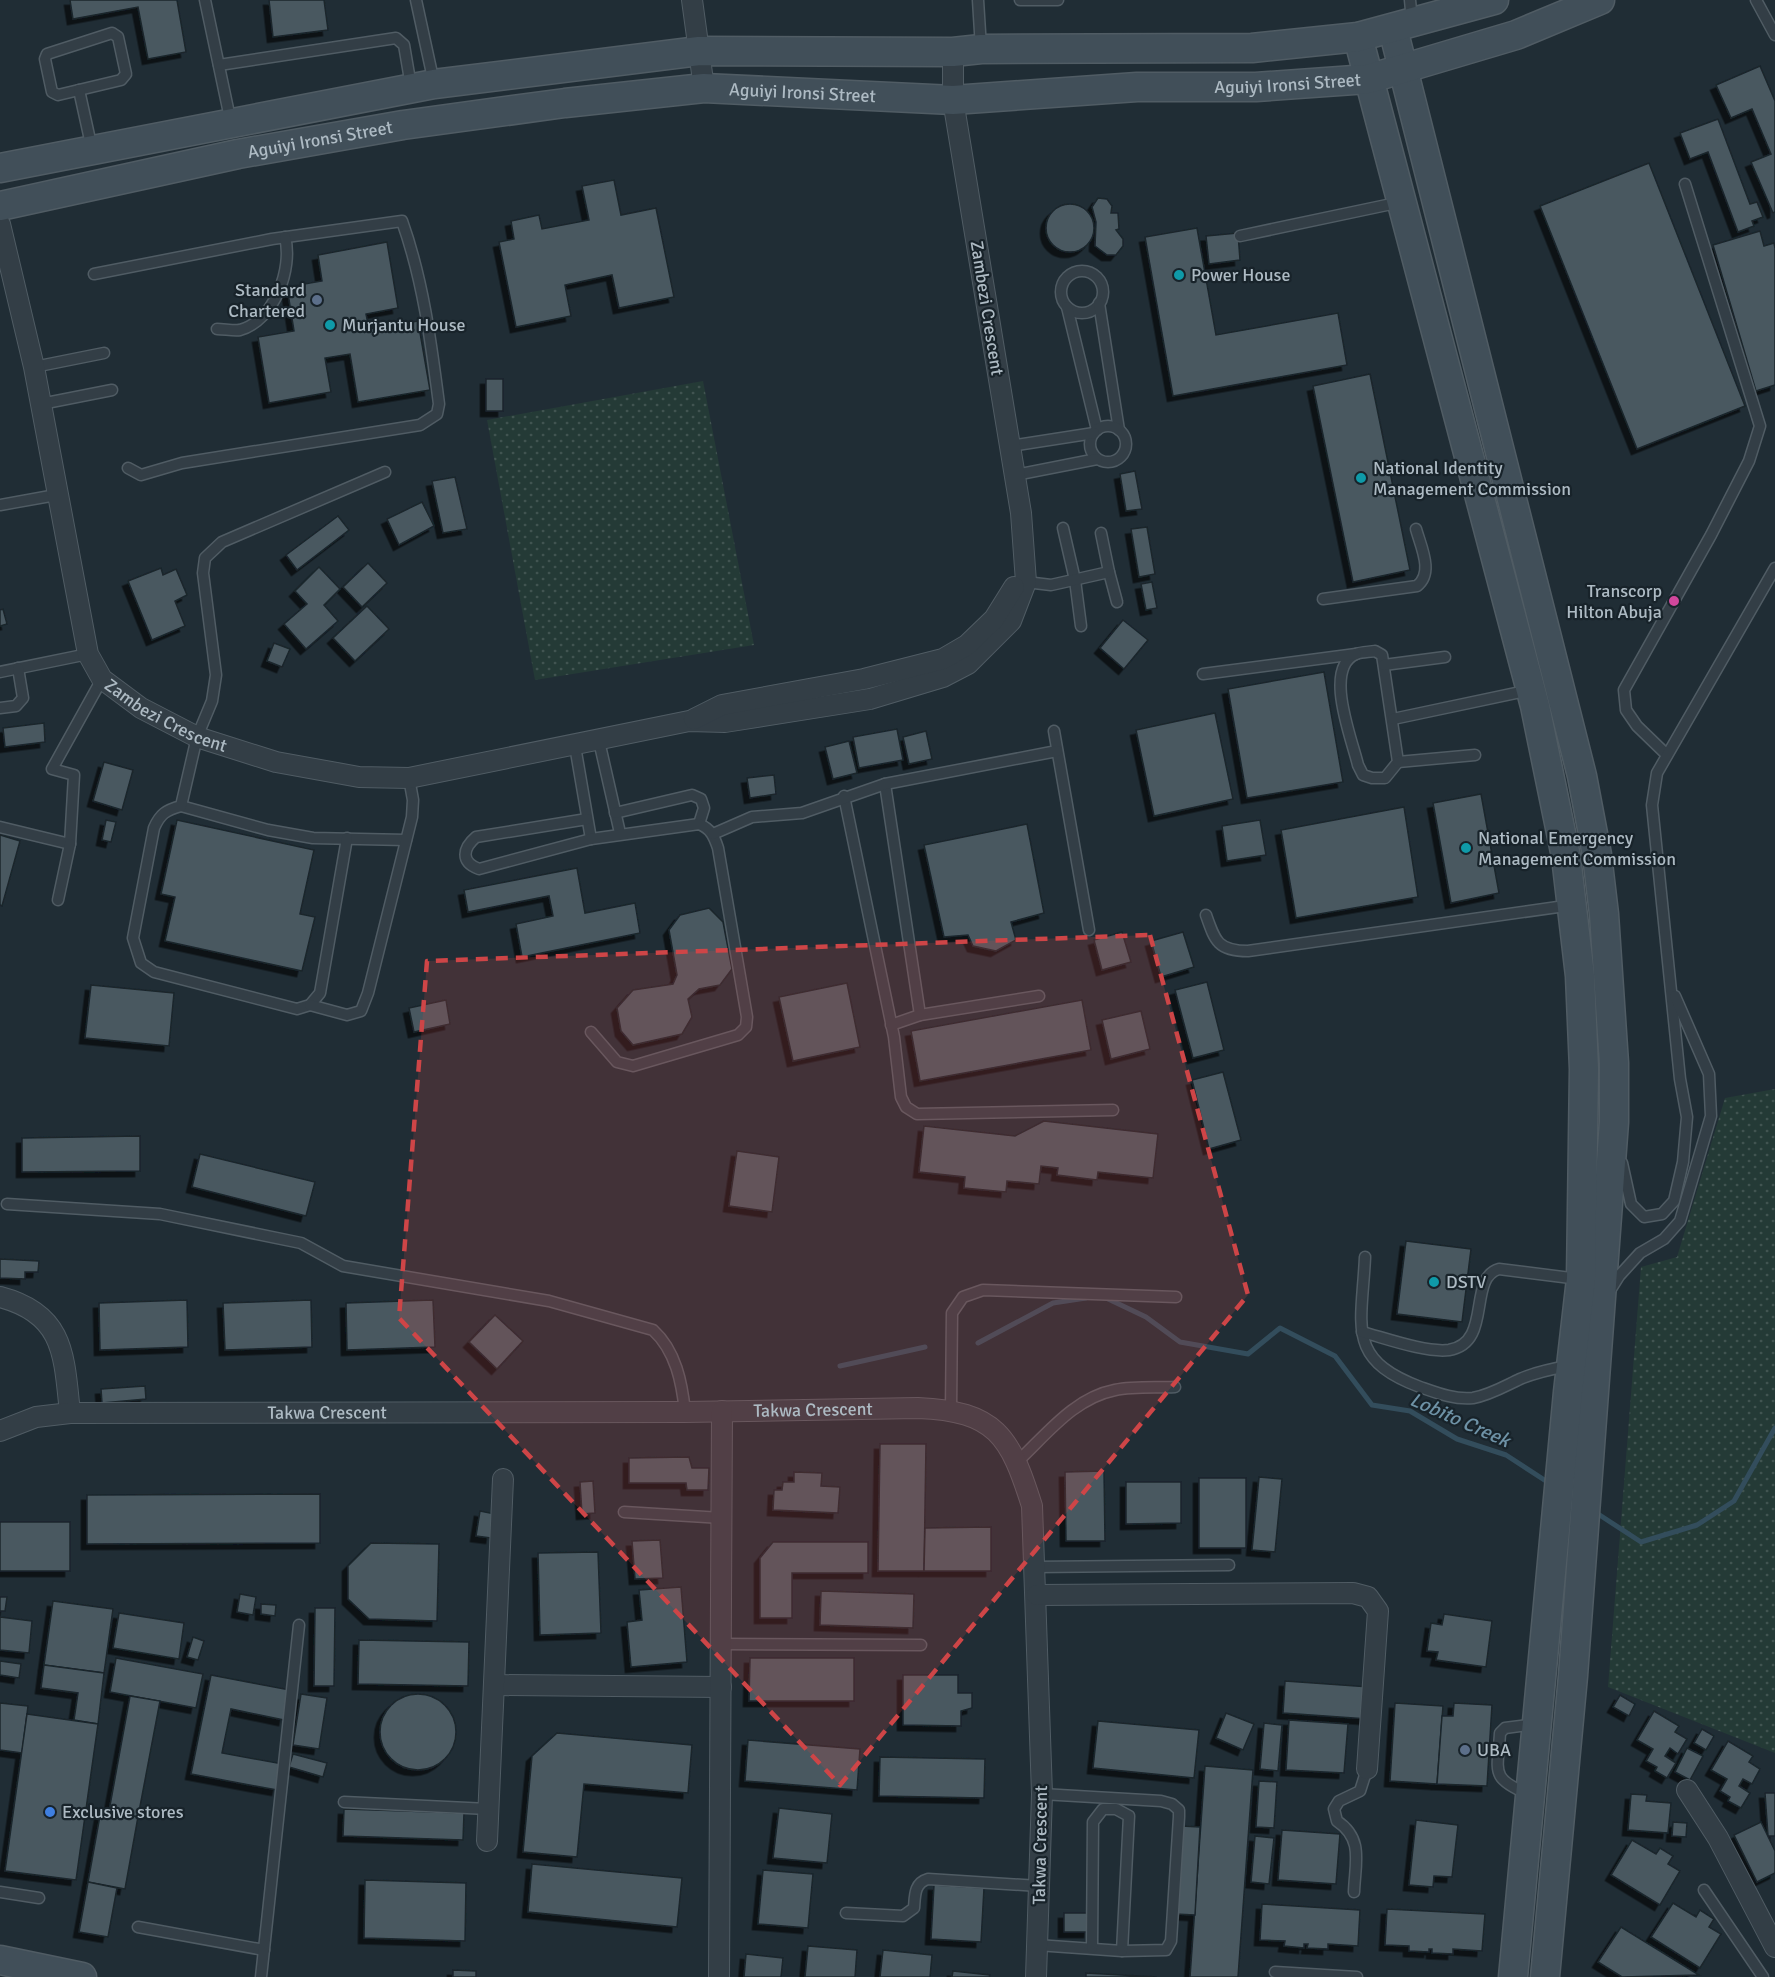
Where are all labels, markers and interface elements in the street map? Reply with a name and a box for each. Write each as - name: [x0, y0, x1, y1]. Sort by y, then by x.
- street label: Aguiyi Ironsi Street: [1214, 69, 1362, 98]
- street label: Aguiyi Ironsi Street: [729, 78, 876, 107]
- street label: Aguiyi Ironsi Street: [246, 116, 394, 163]
- street label: Zambezi Crescent: [965, 239, 1009, 377]
- place label: Power House: [1191, 264, 1291, 286]
- marker: Power House: [1172, 268, 1186, 282]
- place label: Standard Chartered: [228, 279, 305, 322]
- marker: Standard Chartered: [310, 293, 324, 307]
- place label: Murjantu House: [342, 314, 466, 336]
- marker: Murjantu House: [323, 318, 337, 332]
- place label: National Identity Management Commission: [1373, 457, 1571, 500]
- marker: National Identity Management Commission: [1354, 471, 1368, 485]
- place label: Transcorp Hilton Abuja: [1566, 580, 1662, 623]
- marker: Transcorp Hilton Abuja: [1667, 594, 1681, 608]
- street label: Zambezi Crescent: [100, 674, 230, 757]
- place label: National Emergency Management Commission: [1478, 827, 1676, 870]
- marker: National Emergency Management Commission: [1459, 841, 1473, 855]
- place label: DSTV: [1446, 1271, 1487, 1293]
- marker: DSTV: [1427, 1275, 1441, 1289]
- water label: Lobito Creek: [1406, 1387, 1516, 1454]
- street label: Takwa Crescent: [753, 1398, 873, 1422]
- street label: Takwa Crescent: [267, 1401, 387, 1424]
- place label: UBA: [1477, 1739, 1511, 1761]
- marker: UBA: [1458, 1743, 1472, 1757]
- street label: Takwa Crescent: [1028, 1785, 1052, 1905]
- place label: Exclusive stores: [62, 1801, 184, 1823]
- marker: Exclusive stores: [43, 1805, 57, 1819]

